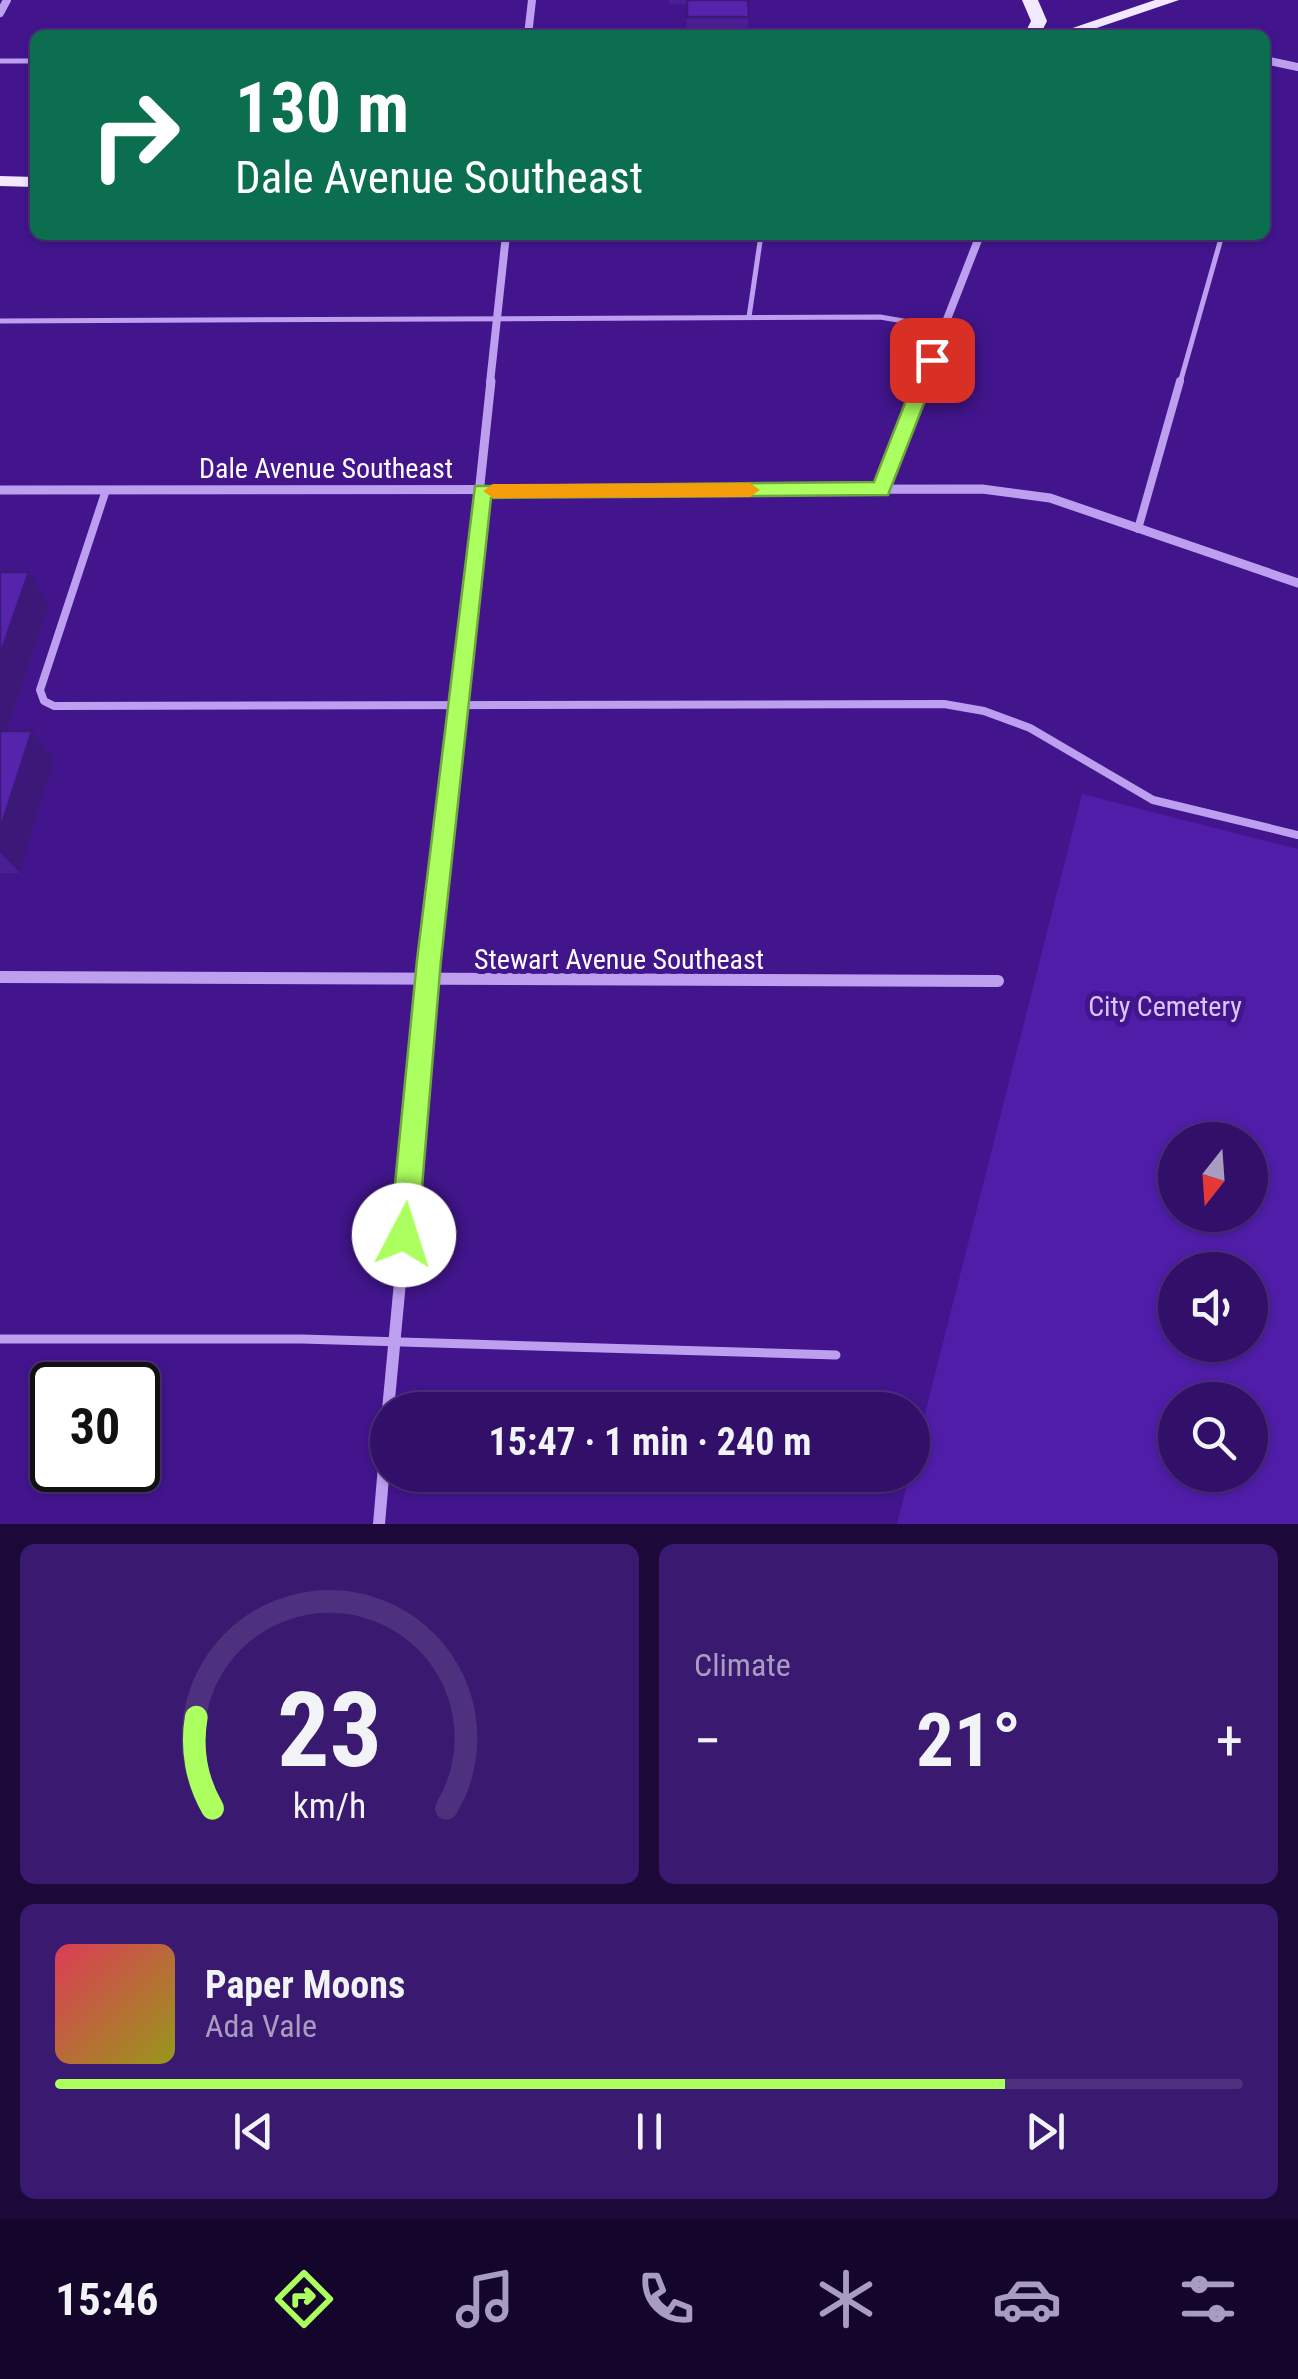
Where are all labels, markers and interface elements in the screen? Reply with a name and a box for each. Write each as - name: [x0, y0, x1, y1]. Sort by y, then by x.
- text: 130 m: [235, 67, 409, 149]
- icon: right: [70, 70, 200, 200]
- text: Dale Avenue Southeast: [235, 151, 643, 204]
- pin: [890, 318, 975, 403]
- icon: arrive: [905, 333, 960, 388]
- street label: Dale Avenue Southeast: [199, 452, 453, 485]
- street label: Stewart Avenue Southeast: [474, 943, 764, 976]
- park label: City Cemetery: [1088, 990, 1242, 1023]
- north arrow: [1158, 1122, 1268, 1232]
- map controls: [1158, 1122, 1268, 1492]
- position arrow: [352, 1183, 456, 1287]
- button: sound: [1158, 1252, 1268, 1362]
- speed limit sign: 30: [30, 1362, 160, 1492]
- button: search: [1158, 1382, 1268, 1492]
- text: 15:47 · 1 min · 240 m: [489, 1420, 811, 1464]
- text: Climate: [694, 1646, 791, 1684]
- text: 23: [277, 1670, 382, 1791]
- text: 21°: [916, 1696, 1021, 1784]
- text: −: [694, 1709, 722, 1773]
- text: +: [1216, 1709, 1243, 1773]
- text: km/h: [293, 1785, 366, 1827]
- text: Paper Moons: [205, 1963, 405, 2007]
- text: Ada Vale: [205, 2007, 317, 2045]
- icon: previous: [226, 2104, 281, 2159]
- icon: pause: [622, 2104, 677, 2159]
- icon: next: [1018, 2104, 1073, 2159]
- icon: directions: [269, 2264, 339, 2334]
- icon: music: [450, 2264, 520, 2334]
- icon: phone: [631, 2264, 701, 2334]
- icon: climate: [811, 2264, 881, 2334]
- icon: car: [992, 2264, 1062, 2334]
- icon: filters: [1173, 2264, 1243, 2334]
- text: 15:46: [55, 2273, 159, 2326]

